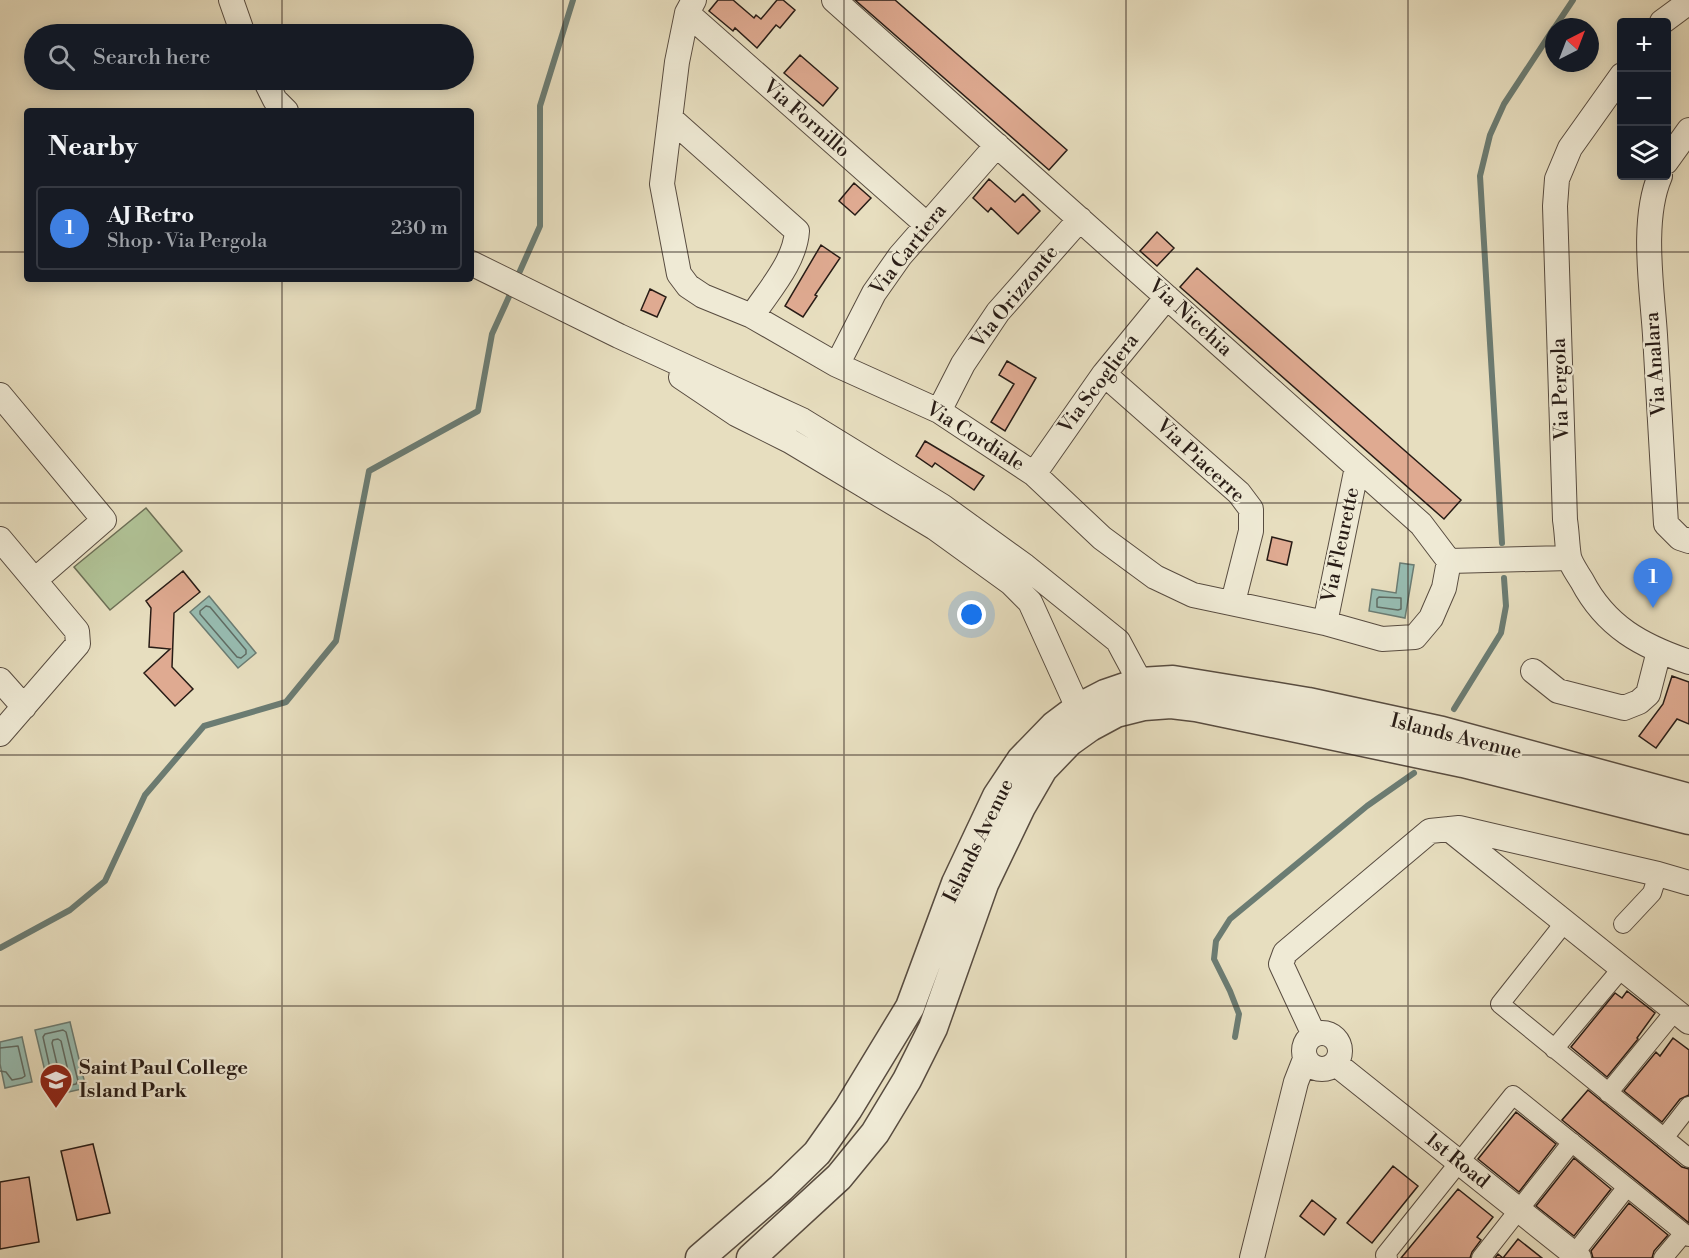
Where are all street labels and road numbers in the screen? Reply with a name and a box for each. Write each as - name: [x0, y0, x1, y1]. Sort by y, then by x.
- street label: Via Fornillo: [756, 74, 855, 164]
- street label: Via Cartiera: [865, 198, 953, 302]
- street label: Via Orizzonte: [965, 241, 1064, 354]
- street label: Via Nicchia: [1142, 273, 1238, 363]
- street label: Via Analara: [1640, 310, 1672, 418]
- street label: Via Scogliera: [1053, 328, 1145, 440]
- street label: Via Pergola: [1547, 336, 1575, 442]
- street label: Via Cordiale: [920, 396, 1029, 477]
- street label: Via Piacerre: [1150, 413, 1250, 508]
- street label: Via Fleurette: [1316, 485, 1365, 606]
- street label: Islands Avenue: [1388, 709, 1524, 765]
- street label: Islands Avenue: [938, 775, 1020, 907]
- street label: 1st Road: [1420, 1128, 1495, 1195]

